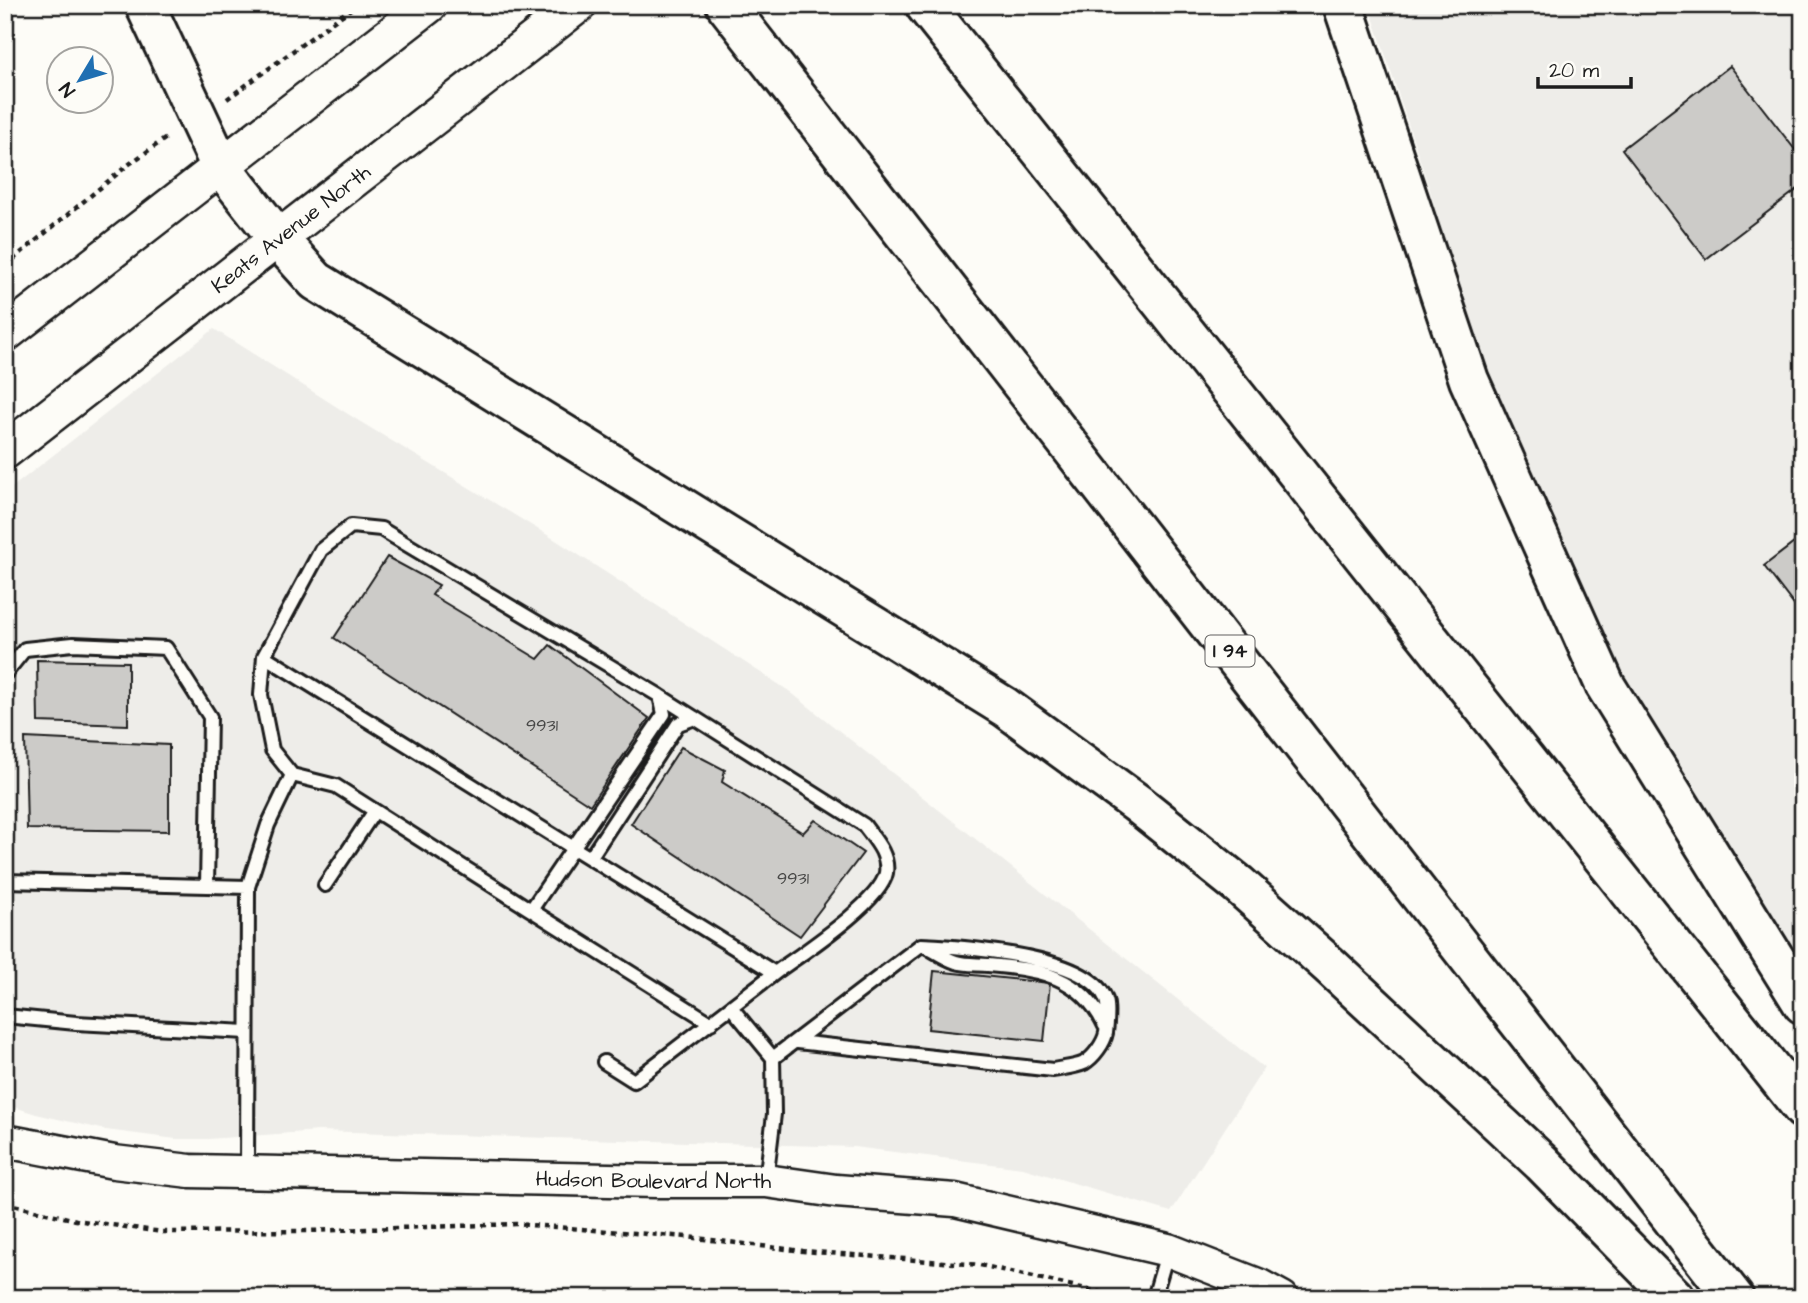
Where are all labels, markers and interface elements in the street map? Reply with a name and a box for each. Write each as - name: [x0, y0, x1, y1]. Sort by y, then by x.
- north arrow: [46, 46, 116, 116]
- scale bar: [1538, 46, 1631, 90]
- text: 20 m: [1549, 56, 1600, 85]
- text: N: [53, 76, 82, 103]
- street label: Keats Avenue North: [205, 157, 377, 300]
- road number: I 94: [1206, 636, 1254, 666]
- house number: 9931: [526, 713, 558, 738]
- house number: 9931: [777, 866, 809, 891]
- street label: Hudson Boulevard North: [535, 1164, 772, 1196]

